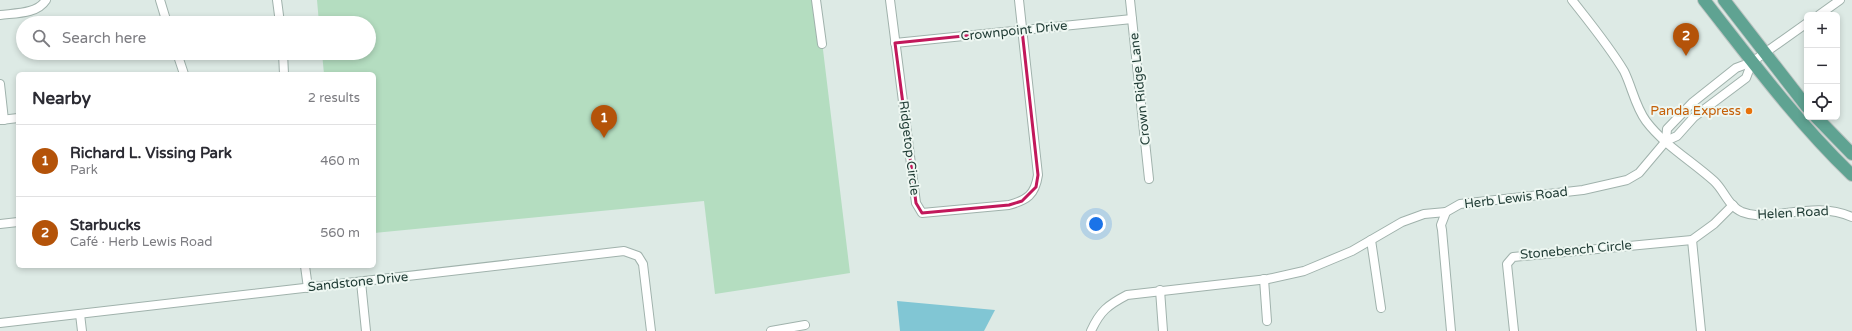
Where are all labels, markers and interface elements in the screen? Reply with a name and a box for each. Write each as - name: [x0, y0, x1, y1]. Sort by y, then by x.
- map controls: [1804, 12, 1840, 120]
- button: +: [1804, 12, 1840, 48]
- search box: [16, 16, 376, 60]
- street label: Crownpoint Drive: [960, 17, 1068, 45]
- pin: 2: [1673, 23, 1699, 56]
- icon: search: [30, 27, 52, 49]
- text: Search here: [62, 29, 146, 47]
- street label: Crown Ridge Lane: [1126, 32, 1154, 146]
- button: −: [1804, 48, 1840, 84]
- button: locate: [1804, 84, 1840, 120]
- text: Nearby: [32, 88, 91, 109]
- text: 2 results: [308, 90, 360, 106]
- street label: Ridgetop Circle: [895, 100, 923, 196]
- place label: Panda Express: [1650, 103, 1741, 119]
- pin: 1: [591, 105, 617, 138]
- marker: Panda Express: [1744, 106, 1754, 116]
- text: Richard L. Vissing Park: [70, 144, 232, 162]
- text: 1: [41, 153, 49, 169]
- text: 460 m: [320, 153, 360, 169]
- text: Park: [70, 162, 98, 178]
- street label: Herb Lewis Road: [1463, 184, 1569, 212]
- street label: Helen Road: [1757, 203, 1829, 223]
- your location: [1086, 214, 1106, 234]
- text: Starbucks: [70, 216, 141, 234]
- text: 2: [41, 225, 49, 241]
- text: 560 m: [320, 225, 360, 241]
- text: Café · Herb Lewis Road: [70, 234, 212, 250]
- street label: Stonebench Circle: [1519, 237, 1633, 263]
- street label: Sandstone Drive: [307, 269, 409, 295]

